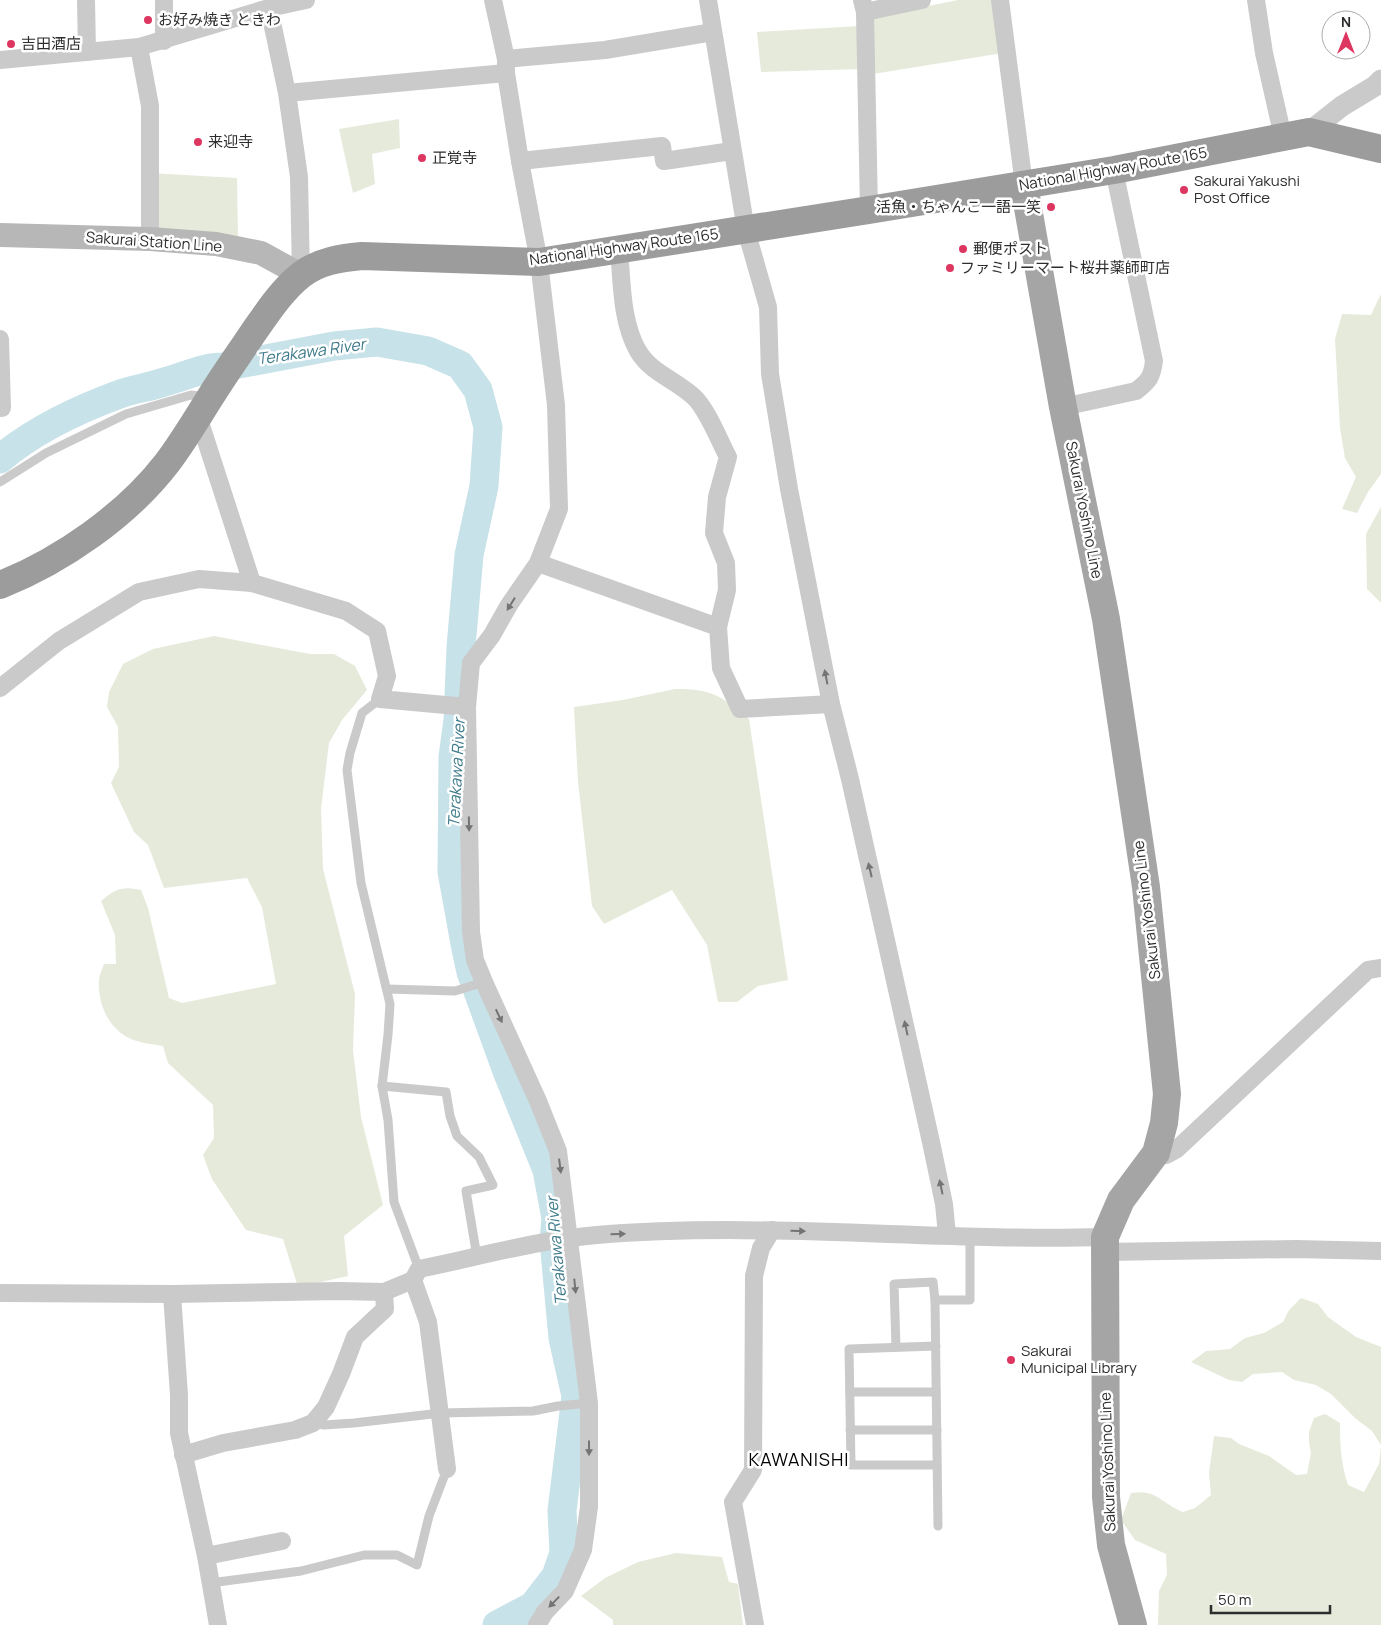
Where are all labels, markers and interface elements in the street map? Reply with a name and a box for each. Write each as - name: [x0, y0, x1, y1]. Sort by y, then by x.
- place label: お好み焼き ときわ: [158, 9, 281, 30]
- north arrow: [1321, 10, 1371, 60]
- text: N: [1341, 12, 1351, 31]
- marker: お好み焼き ときわ: [142, 14, 154, 26]
- place label: 吉田酒店: [21, 33, 81, 54]
- marker: 吉田酒店: [5, 38, 17, 50]
- place label: 来迎寺: [208, 131, 253, 152]
- marker: 来迎寺: [192, 136, 204, 148]
- street label: National Highway Route 165: [1017, 142, 1209, 195]
- place label: 正覚寺: [432, 147, 477, 168]
- marker: 正覚寺: [416, 152, 428, 164]
- place label: Sakurai Yakushi Post Office: [1194, 170, 1300, 208]
- marker: Sakurai Yakushi Post Office: [1178, 184, 1190, 196]
- place label: 活魚・ちゃんこ一語一笑: [876, 196, 1041, 217]
- marker: 活魚・ちゃんこ一語一笑: [1045, 201, 1057, 213]
- street label: National Highway Route 165: [528, 223, 720, 270]
- street label: Sakurai Station Line: [85, 226, 223, 257]
- place label: 郵便ポスト: [973, 238, 1048, 259]
- marker: 郵便ポスト: [957, 243, 969, 255]
- place label: ファミリーマート桜井薬師町店: [960, 257, 1170, 278]
- marker: ファミリーマート桜井薬師町店: [944, 262, 956, 274]
- water label: Terakawa River: [255, 332, 369, 369]
- street label: Sakurai Yoshino Line: [1061, 439, 1108, 581]
- one-way arrow: [506, 597, 515, 610]
- one-way arrow: [821, 669, 829, 685]
- water label: Terakawa River: [442, 716, 470, 828]
- one-way arrow: [465, 816, 473, 832]
- street label: Sakurai Yoshino Line: [1128, 839, 1165, 981]
- one-way arrow: [866, 862, 874, 877]
- one-way arrow: [496, 1009, 504, 1023]
- one-way arrow: [902, 1021, 910, 1036]
- one-way arrow: [556, 1159, 564, 1175]
- one-way arrow: [937, 1179, 945, 1194]
- water label: Terakawa River: [540, 1193, 572, 1306]
- one-way arrow: [790, 1227, 806, 1235]
- one-way arrow: [610, 1230, 626, 1238]
- one-way arrow: [571, 1279, 579, 1295]
- place label: Sakurai Municipal Library: [1021, 1340, 1137, 1378]
- marker: Sakurai Municipal Library: [1005, 1354, 1017, 1366]
- street label: Sakurai Yoshino Line: [1095, 1392, 1120, 1532]
- one-way arrow: [585, 1440, 593, 1456]
- district label: KAWANISHI: [749, 1447, 849, 1471]
- scale bar: [1211, 1582, 1330, 1614]
- text: 50 m: [1218, 1589, 1252, 1610]
- one-way arrow: [548, 1596, 560, 1608]

